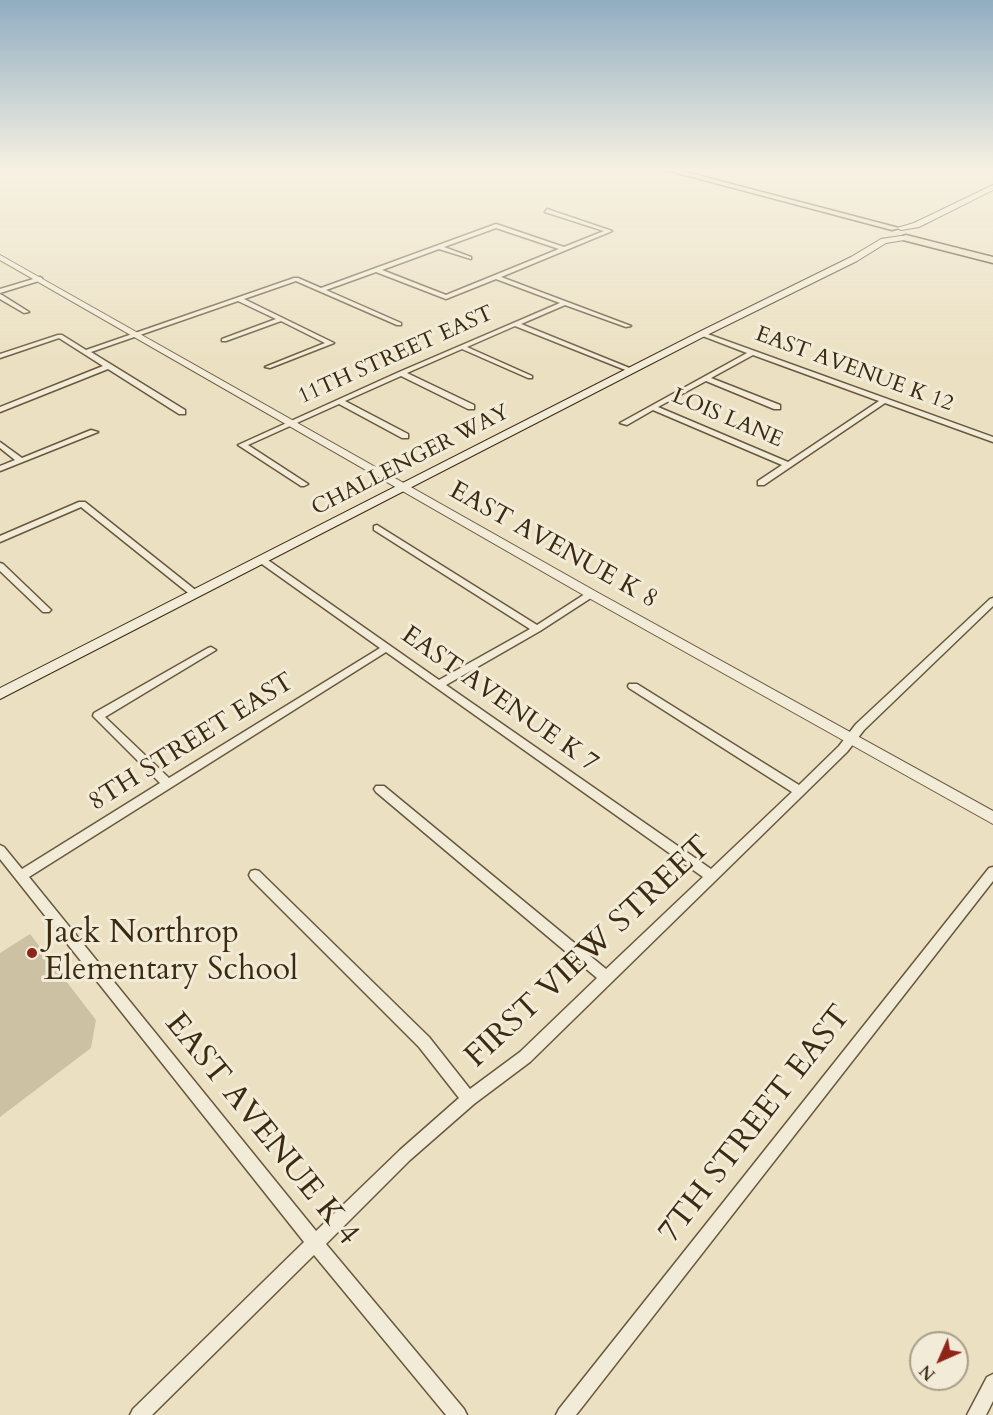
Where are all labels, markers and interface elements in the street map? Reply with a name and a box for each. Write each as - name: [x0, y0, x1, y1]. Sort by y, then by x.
- street label: 11TH STREET EAST: [294, 301, 498, 411]
- street label: EAST AVENUE K 12: [751, 322, 957, 418]
- street label: LOIS LANE: [668, 384, 786, 454]
- street label: CHALLENGER WAY: [308, 400, 514, 522]
- street label: EAST AVENUE K 8: [443, 476, 663, 616]
- street label: EAST AVENUE K 7: [394, 620, 604, 780]
- street label: 8TH STREET EAST: [84, 667, 300, 819]
- street label: FIRST VIEW STREET: [458, 829, 720, 1077]
- place label: Jack Northrop Elementary School: [44, 916, 298, 991]
- marker: Jack Northrop Elementary School: [25, 946, 39, 960]
- street label: 7TH STREET EAST: [651, 999, 861, 1251]
- street label: EAST AVENUE K 4: [156, 1006, 366, 1254]
- north arrow: [909, 1331, 969, 1391]
- text: N: [915, 1360, 940, 1385]

